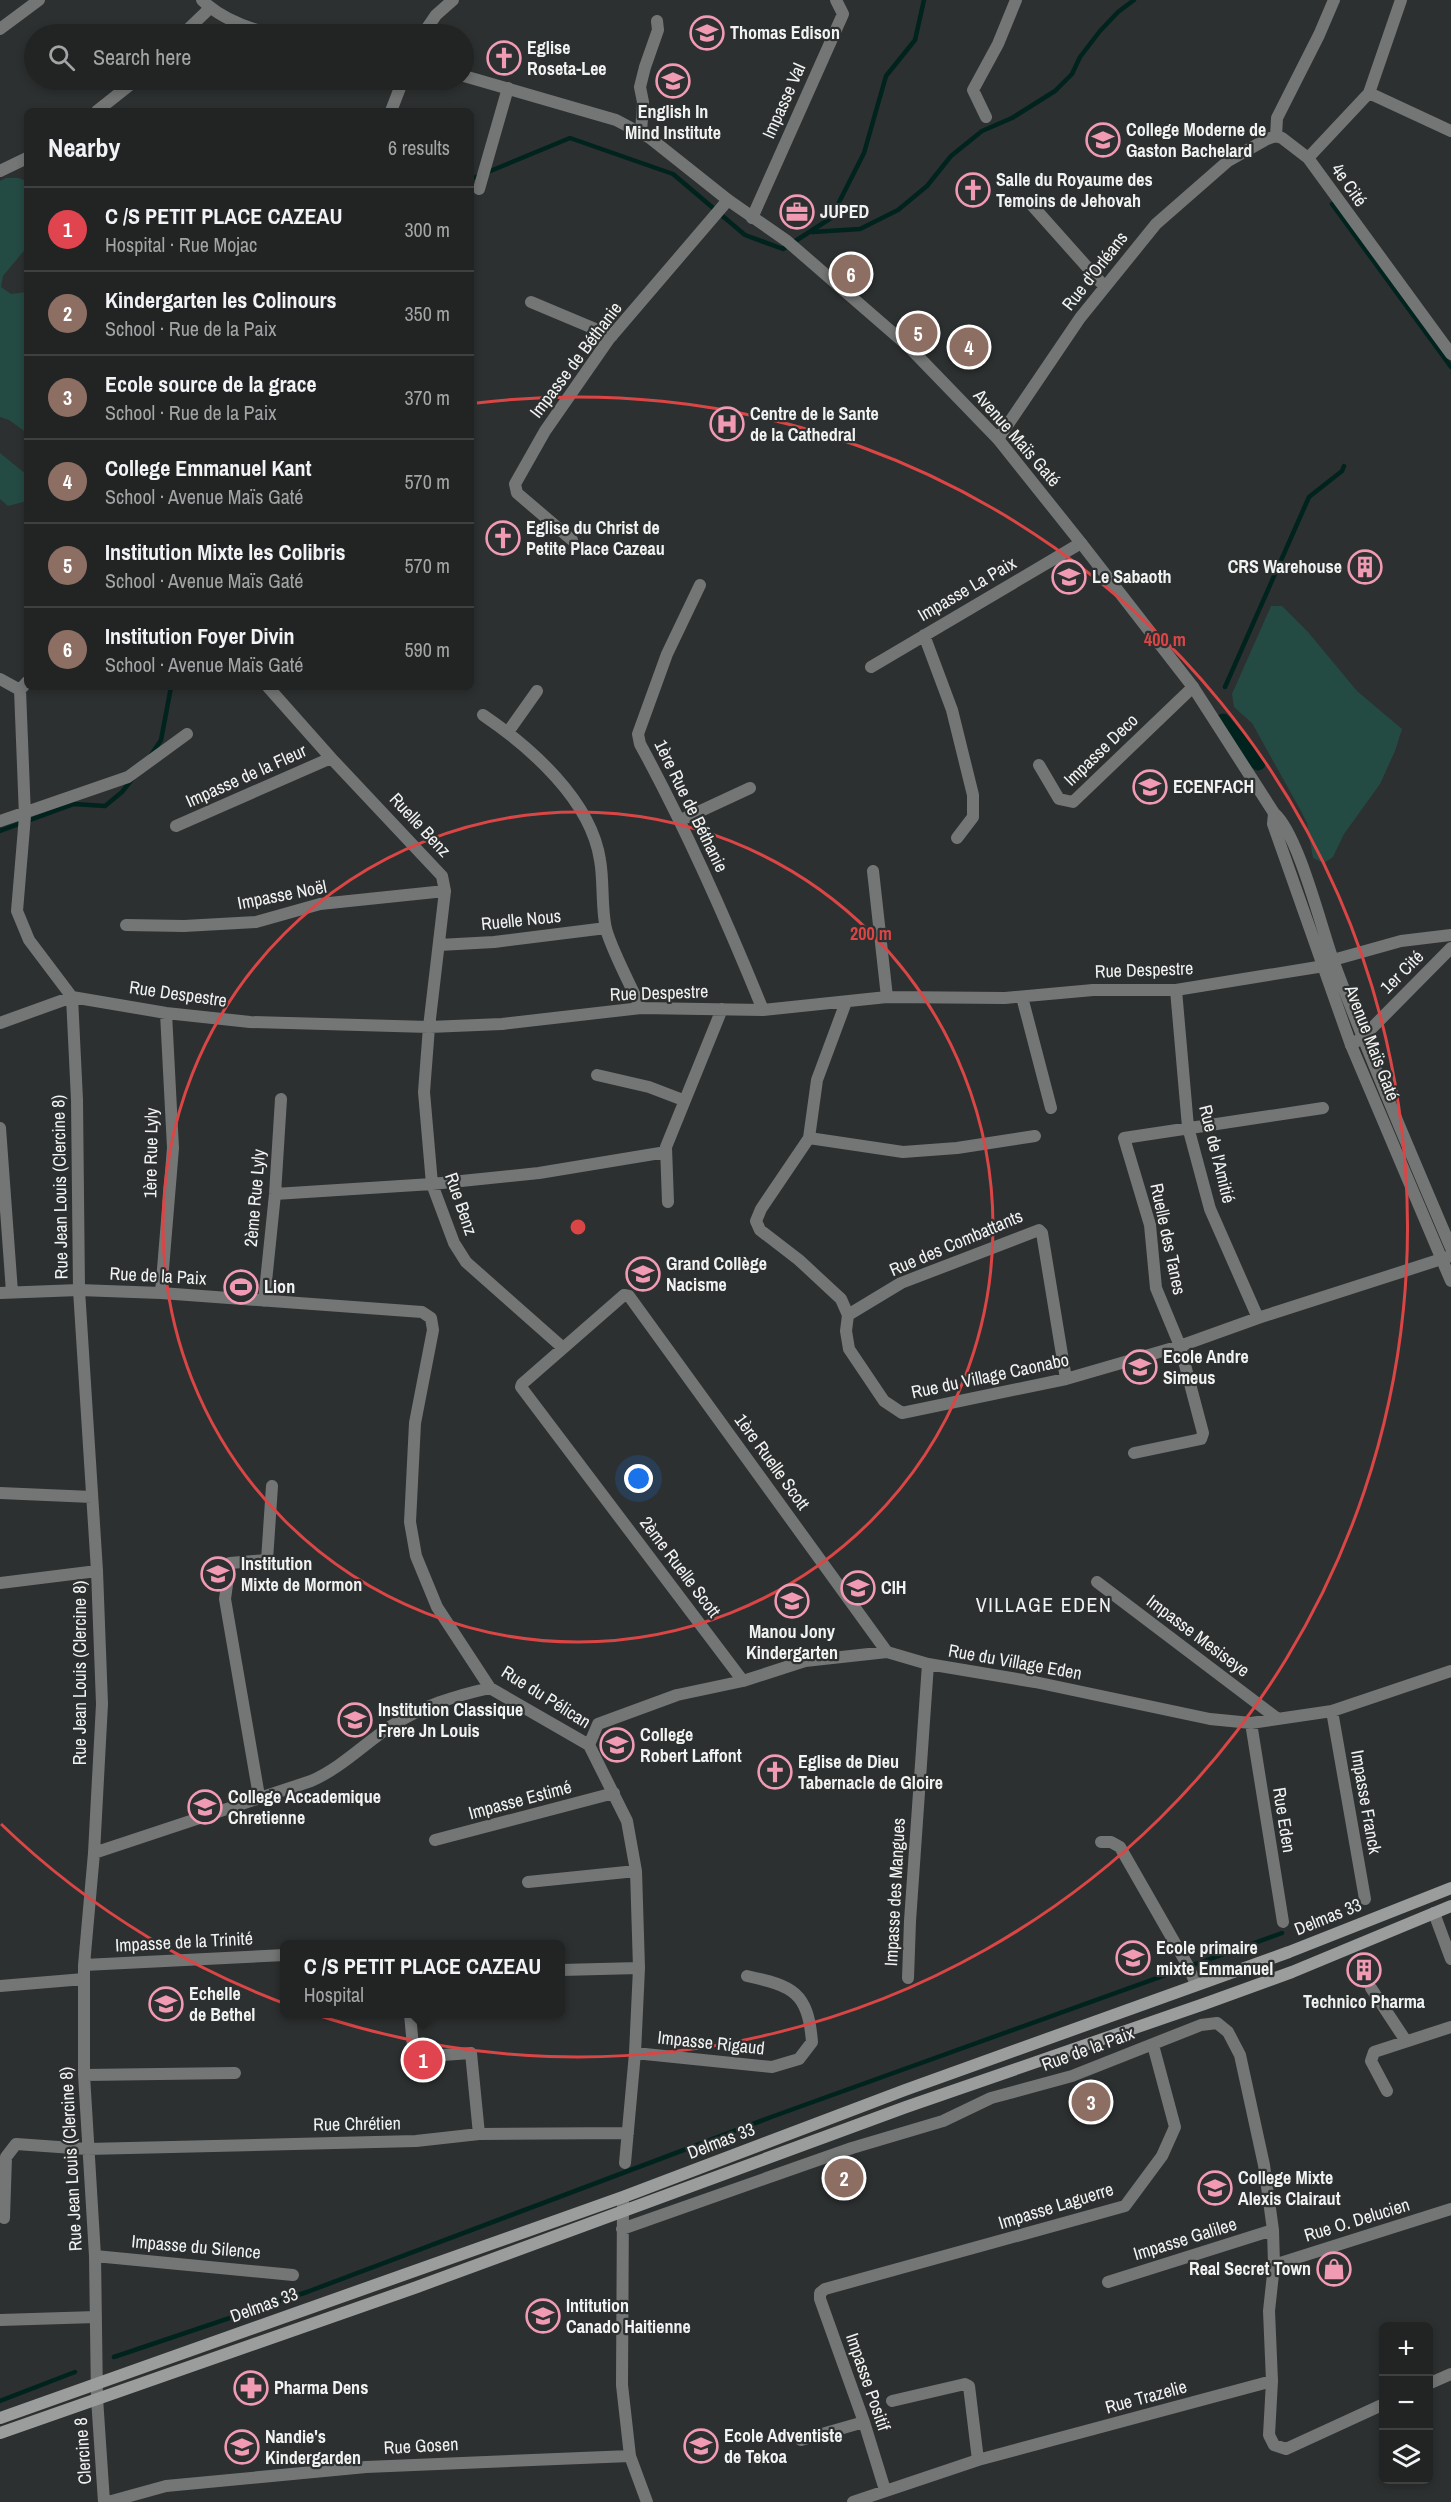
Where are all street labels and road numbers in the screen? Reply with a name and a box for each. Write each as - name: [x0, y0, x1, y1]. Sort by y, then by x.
- street label: Impasse Val: [756, 59, 811, 142]
- street label: 4e Cité: [1326, 158, 1373, 211]
- street label: Rue d'Orléans: [1056, 226, 1133, 315]
- street label: Impasse de Béthanie: [524, 296, 628, 423]
- street label: Avenue Maïs Gaté: [967, 383, 1067, 492]
- street label: Impasse La Paix: [913, 550, 1021, 627]
- street label: Impasse Deco: [1058, 708, 1143, 791]
- street label: 1ère Rue de Béthanie: [649, 735, 734, 876]
- street label: Impasse de la Fleur: [182, 738, 310, 813]
- street label: Ruelle Benz: [384, 787, 457, 862]
- street label: Impasse Noël: [235, 874, 329, 915]
- street label: Ruelle Nous: [480, 903, 562, 936]
- street label: 1er Cité: [1374, 944, 1429, 999]
- street label: Rue Despestre: [1094, 955, 1194, 984]
- street label: Rue Despestre: [128, 974, 229, 1013]
- street label: Rue Despestre: [609, 978, 709, 1007]
- street label: Avenue Maïs Gaté: [1339, 980, 1406, 1104]
- street label: Rue Jean Louis (Clercine 8): [45, 1094, 74, 1280]
- street label: Rue de l'Amitié: [1193, 1102, 1242, 1206]
- street label: 1ère Rue Lyly: [137, 1107, 164, 1198]
- street label: 2ème Rue Lyly: [238, 1147, 271, 1248]
- street label: Rue Benz: [439, 1169, 484, 1239]
- street label: Ruelle des Tanes: [1144, 1181, 1192, 1297]
- street label: Rue des Combattants: [885, 1203, 1026, 1282]
- street label: Rue de la Paix: [109, 1260, 208, 1291]
- street label: Rue du Village Caonabo: [909, 1347, 1071, 1404]
- street label: 1ère Ruelle Scott: [729, 1409, 816, 1515]
- street label: 2ème Ruelle Scott: [634, 1511, 727, 1622]
- street label: Rue Jean Louis (Clercine 8): [67, 1581, 92, 1765]
- street label: Impasse Mesiseye: [1142, 1589, 1255, 1683]
- street label: Rue du Village Eden: [946, 1637, 1084, 1686]
- street label: Rue du Pélican: [497, 1659, 596, 1734]
- street label: Impasse Franck: [1345, 1748, 1388, 1856]
- street label: Impasse Estimé: [466, 1774, 574, 1825]
- street label: Rue Eden: [1267, 1786, 1302, 1854]
- street label: Impasse des Mangues: [878, 1817, 911, 1967]
- street label: Delmas 33: [1290, 1892, 1365, 1941]
- street label: Impasse de la Trinité: [114, 1925, 253, 1958]
- street label: Rue de la Paix: [1038, 2020, 1138, 2077]
- street label: Impasse Rigaud: [656, 2024, 766, 2061]
- street label: Rue Jean Louis (Clercine 8): [53, 2066, 88, 2252]
- street label: Rue Chrétien: [313, 2110, 401, 2137]
- street label: Delmas 33: [683, 2116, 758, 2165]
- street label: Impasse Laguerre: [995, 2176, 1116, 2235]
- street label: Rue O. Delucien: [1301, 2192, 1413, 2247]
- street label: Impasse Galilee: [1130, 2211, 1240, 2266]
- street label: Impasse du Silence: [130, 2228, 262, 2265]
- street label: Delmas 33: [226, 2281, 301, 2328]
- street label: Impasse Positif: [840, 2330, 897, 2435]
- street label: Rue Trazelie: [1102, 2374, 1190, 2419]
- street label: Clercine 8: [68, 2417, 97, 2485]
- street label: Rue Gosen: [383, 2431, 459, 2460]

